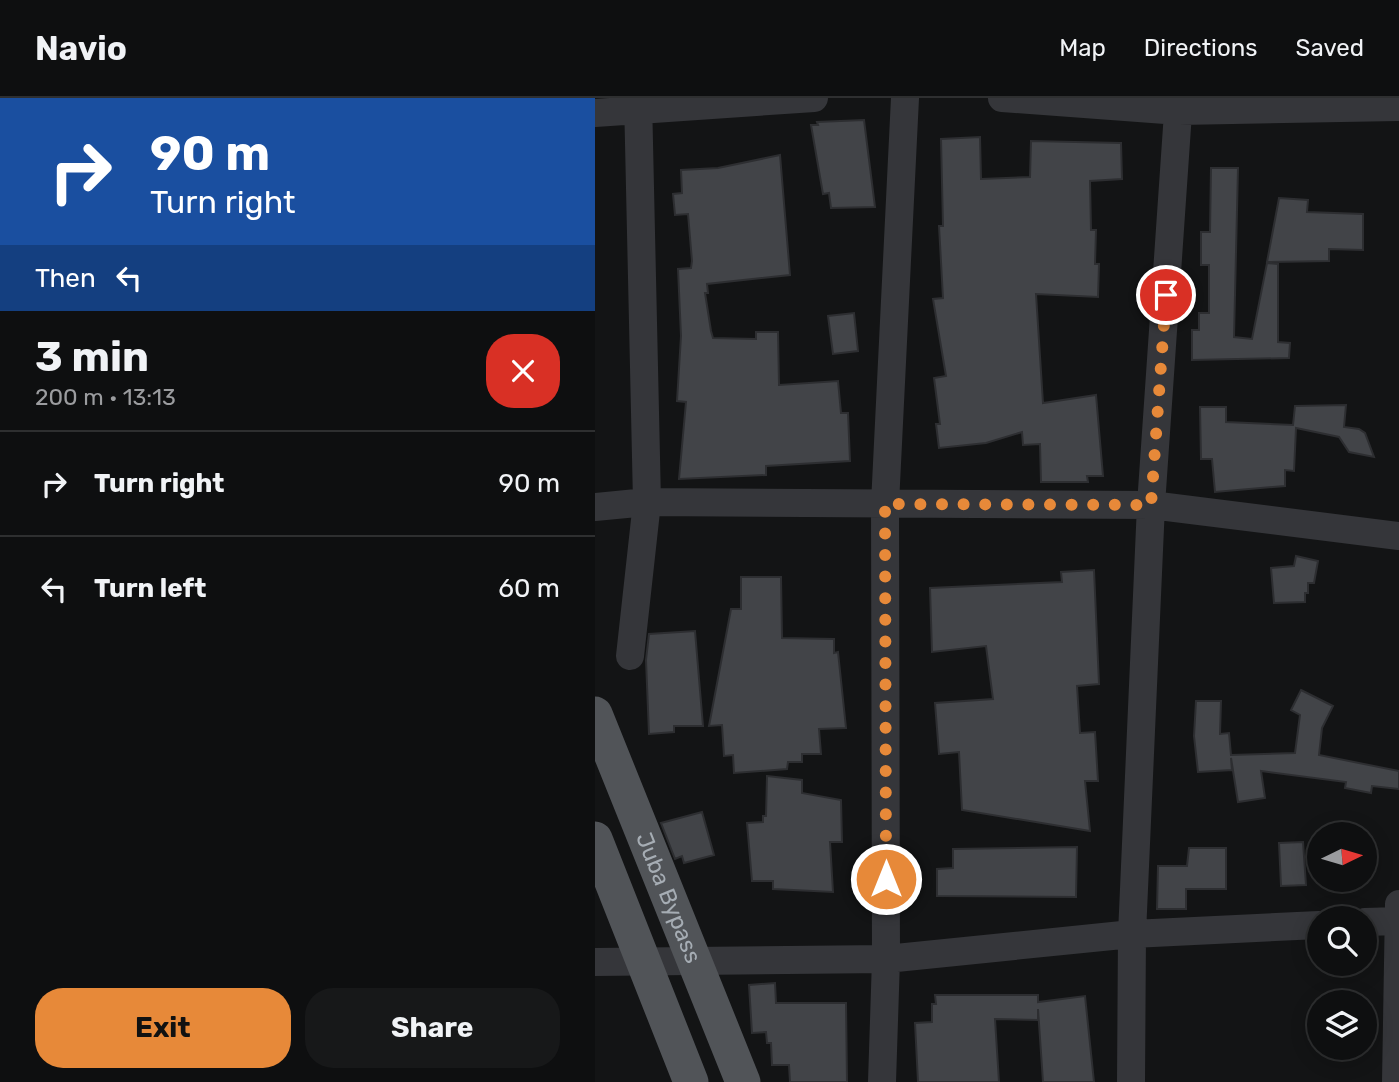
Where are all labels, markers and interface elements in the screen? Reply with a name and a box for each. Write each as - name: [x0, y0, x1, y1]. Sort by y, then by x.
- text: Navio: [35, 29, 127, 68]
- text: Map: [1059, 34, 1106, 62]
- text: Directions: [1144, 34, 1257, 62]
- text: Saved: [1295, 34, 1364, 62]
- text: 90 m: [150, 124, 270, 182]
- icon: right: [35, 126, 126, 217]
- text: Turn right: [150, 183, 295, 221]
- icon: left: [110, 259, 148, 297]
- text: Then: [35, 263, 96, 294]
- pin: [1136, 265, 1196, 325]
- icon: arrive: [1147, 276, 1185, 314]
- text: 3 min: [35, 332, 149, 382]
- button: close: [486, 334, 560, 408]
- text: 200 m · 13:13: [35, 383, 176, 411]
- icon: right: [35, 465, 73, 503]
- text: Turn right: [94, 468, 224, 499]
- text: 90 m: [499, 468, 560, 499]
- icon: left: [35, 570, 73, 608]
- text: Turn left: [94, 573, 206, 604]
- text: 60 m: [498, 573, 560, 604]
- north arrow: [1307, 822, 1377, 892]
- map controls: [1307, 822, 1377, 1060]
- street label: Juba Bypass: [630, 828, 708, 967]
- position arrow: [849, 842, 923, 916]
- button: search: [1307, 906, 1377, 976]
- button: Exit: [35, 988, 291, 1068]
- button: Share: [305, 988, 560, 1068]
- button: layers: [1307, 990, 1377, 1060]

